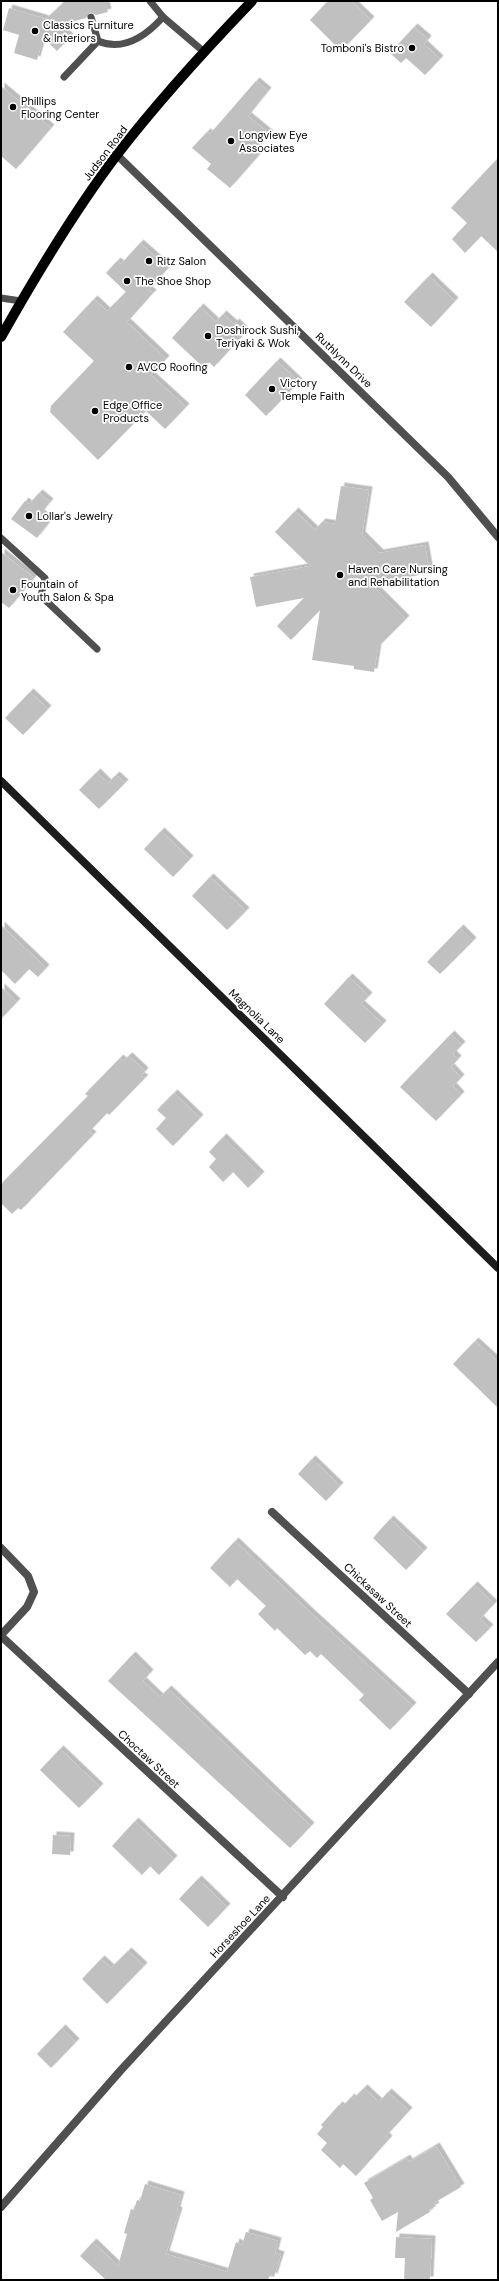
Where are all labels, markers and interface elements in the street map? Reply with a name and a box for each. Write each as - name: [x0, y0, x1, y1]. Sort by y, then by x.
- place label: Classics Furniture & Interiors: [43, 18, 134, 45]
- marker: Classics Furniture & Interiors: [30, 26, 40, 36]
- place label: Tomboni's Bistro: [321, 41, 404, 55]
- marker: Tomboni's Bistro: [407, 43, 417, 53]
- place label: Phillips Flooring Center: [21, 94, 99, 121]
- marker: Phillips Flooring Center: [8, 102, 18, 112]
- street label: Judson Road: [80, 123, 130, 183]
- place label: Longview Eye Associates: [239, 128, 307, 155]
- marker: Longview Eye Associates: [226, 136, 236, 146]
- place label: Ritz Salon: [157, 254, 206, 268]
- marker: Ritz Salon: [144, 256, 154, 266]
- place label: The Shoe Shop: [135, 274, 211, 288]
- marker: The Shoe Shop: [122, 276, 132, 286]
- place label: Doshirock Sushi, Teriyaki & Wok: [216, 323, 299, 350]
- street label: Ruthlynn Drive: [313, 329, 375, 391]
- marker: Doshirock Sushi, Teriyaki & Wok: [203, 331, 213, 341]
- place label: AVCO Roofing: [137, 360, 208, 374]
- marker: AVCO Roofing: [124, 362, 134, 372]
- place label: Victory Temple Faith: [280, 376, 345, 403]
- marker: Victory Temple Faith: [267, 384, 277, 394]
- place label: Edge Office Products: [103, 398, 162, 425]
- marker: Edge Office Products: [90, 406, 100, 416]
- place label: Lollar's Jewelry: [37, 509, 113, 523]
- marker: Lollar's Jewelry: [24, 511, 34, 521]
- place label: Haven Care Nursing and Rehabilitation: [348, 562, 448, 589]
- marker: Haven Care Nursing and Rehabilitation: [335, 570, 345, 580]
- place label: Fountain of Youth Salon & Spa: [21, 577, 114, 604]
- marker: Fountain of Youth Salon & Spa: [8, 585, 18, 595]
- street label: Magnolia Lane: [226, 986, 288, 1046]
- street label: Chickasaw Street: [341, 1560, 415, 1630]
- street label: Choctaw Street: [115, 1727, 183, 1791]
- street label: Horseshoe Lane: [207, 1891, 273, 1961]

